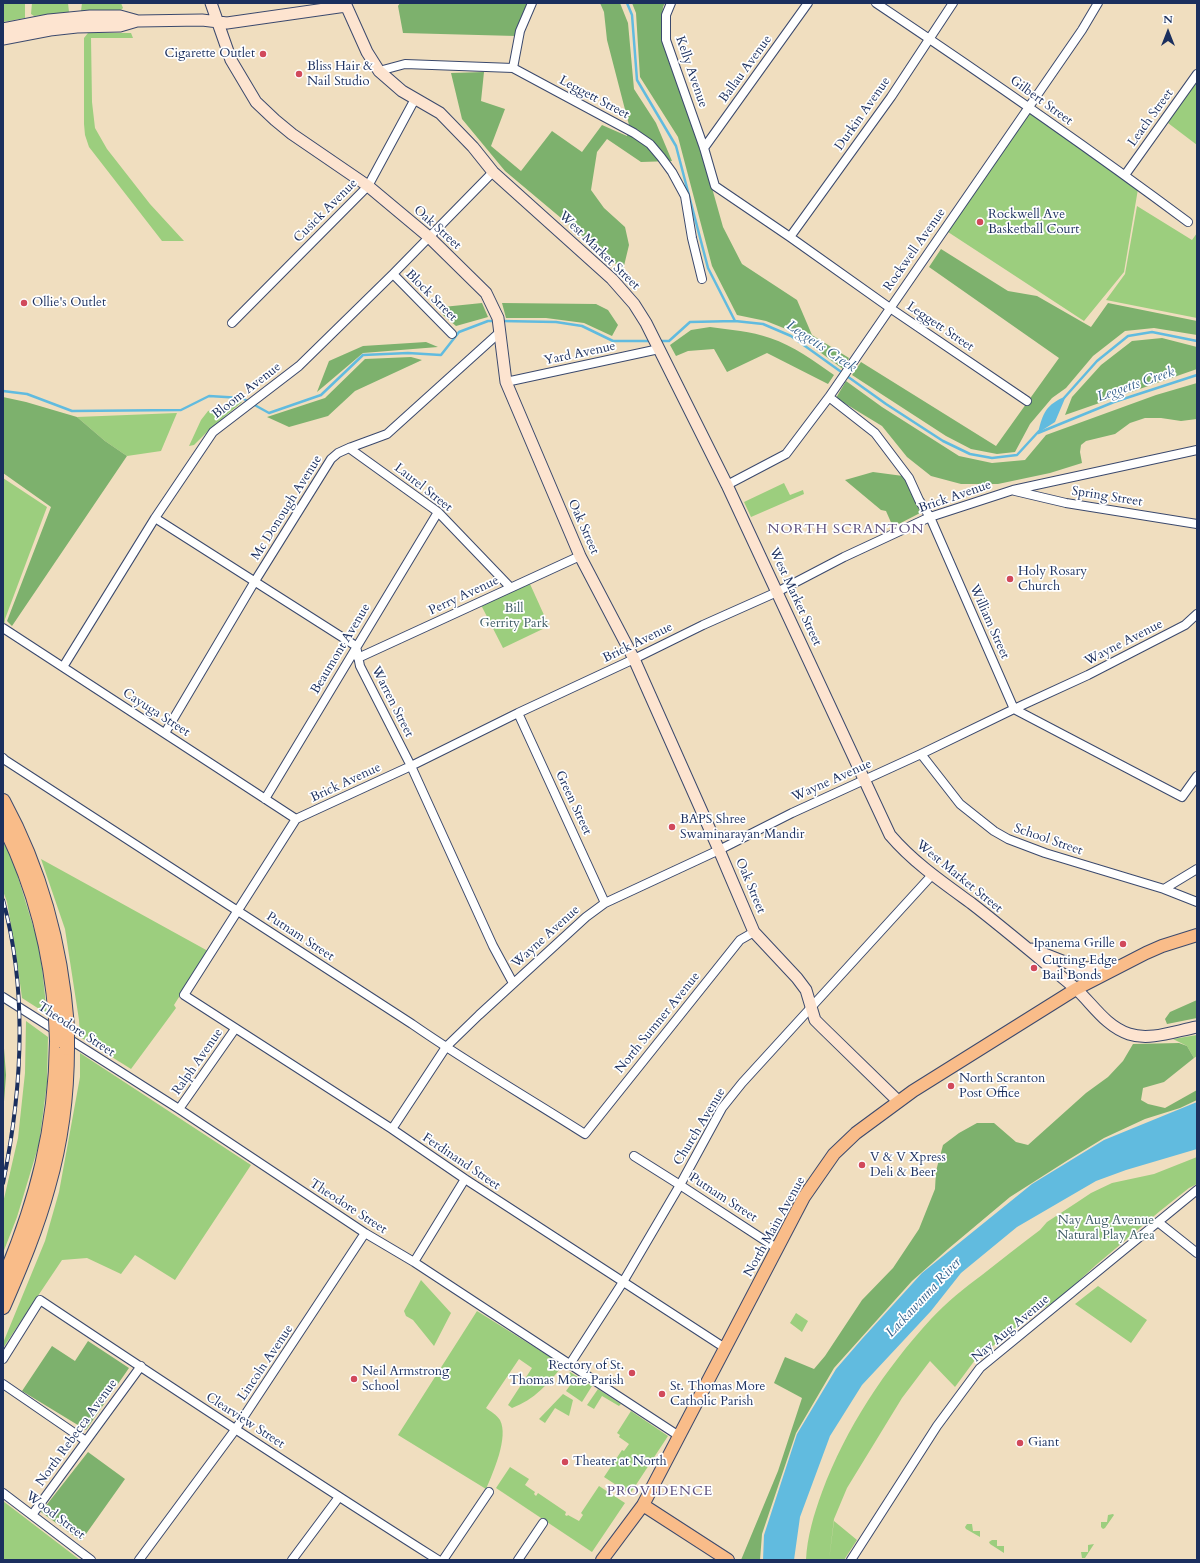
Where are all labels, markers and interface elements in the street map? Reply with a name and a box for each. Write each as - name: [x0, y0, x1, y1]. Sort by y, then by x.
- north arrow: [1148, 12, 1188, 52]
- text: N: [1163, 12, 1173, 27]
- street label: Ballau Avenue: [716, 32, 776, 106]
- street label: Kelly Avenue: [671, 34, 711, 110]
- place label: Cigarette Outlet: [164, 46, 255, 62]
- marker: Cigarette Outlet: [258, 49, 268, 59]
- place label: Bliss Hair & Nail Studio: [307, 59, 373, 90]
- marker: Bliss Hair & Nail Studio: [294, 69, 304, 79]
- street label: Leggett Street: [556, 73, 632, 123]
- street label: Gilbert Street: [1007, 73, 1075, 129]
- street label: Durkin Avenue: [832, 74, 894, 154]
- street label: Leach Street: [1125, 86, 1177, 150]
- street label: Cusick Avenue: [291, 176, 361, 246]
- street label: Oak Street: [410, 203, 464, 253]
- street label: Rockwell Avenue: [881, 206, 949, 294]
- place label: Rockwell Ave Basketball Court: [988, 207, 1079, 238]
- street label: West Market Street: [555, 208, 643, 294]
- marker: Rockwell Ave Basketball Court: [975, 217, 985, 227]
- street label: Block Street: [402, 267, 460, 325]
- place label: Ollie's Outlet: [32, 295, 106, 311]
- marker: Ollie's Outlet: [19, 298, 29, 308]
- street label: Leggett Street: [904, 299, 976, 355]
- water label: Leggetts Creek: [783, 317, 859, 377]
- street label: Yard Avenue: [543, 339, 617, 369]
- street label: Bloom Avenue: [210, 359, 284, 423]
- water label: Leggetts Creek: [1095, 364, 1177, 406]
- street label: Mc Donough Avenue: [248, 453, 326, 563]
- street label: Laurel Street: [391, 461, 455, 515]
- street label: Brick Avenue: [917, 477, 993, 517]
- street label: Spring Street: [1071, 484, 1143, 510]
- street label: Oak Street: [564, 497, 602, 557]
- district label: NORTH SCRANTON: [767, 522, 925, 538]
- street label: West Market Street: [765, 545, 825, 649]
- place label: Holy Rosary Church: [1018, 564, 1087, 595]
- street label: Perry Avenue: [426, 573, 502, 619]
- marker: Holy Rosary Church: [1005, 574, 1015, 584]
- street label: William Street: [966, 582, 1012, 662]
- street label: Beaumont Avenue: [308, 601, 374, 697]
- park label: Bill Gerrity Park: [480, 601, 548, 632]
- street label: Wayne Avenue: [1082, 617, 1166, 669]
- street label: Brick Avenue: [601, 619, 675, 667]
- street label: Warren Street: [367, 664, 417, 740]
- street label: Cayuga Street: [119, 685, 193, 741]
- street label: Wayne Avenue: [790, 756, 874, 806]
- street label: Brick Avenue: [308, 760, 384, 806]
- street label: Green Street: [551, 768, 595, 838]
- place label: BAPS Shree Swaminarayan Mandir: [680, 812, 805, 843]
- street label: School Street: [1012, 821, 1084, 859]
- marker: BAPS Shree Swaminarayan Mandir: [667, 822, 677, 832]
- street label: West Market Street: [913, 837, 1005, 917]
- street label: Oak Street: [731, 856, 769, 916]
- street label: Wayne Avenue: [509, 903, 583, 971]
- street label: Putnam Street: [263, 909, 337, 965]
- place label: Ipanema Grille: [1033, 936, 1115, 952]
- marker: Ipanema Grille: [1118, 939, 1128, 949]
- place label: Cutting Edge Bail Bonds: [1042, 953, 1117, 984]
- marker: Cutting Edge Bail Bonds: [1029, 963, 1039, 973]
- street label: North Sumner Avenue: [612, 969, 704, 1077]
- street label: Theodore Street: [34, 999, 118, 1061]
- street label: Ralph Avenue: [169, 1026, 227, 1098]
- place label: North Scranton Post Office: [959, 1071, 1045, 1102]
- marker: North Scranton Post Office: [946, 1081, 956, 1091]
- street label: Church Avenue: [671, 1085, 729, 1169]
- street label: Ferdinand Street: [419, 1130, 503, 1194]
- place label: V & V Xpress Deli & Beer: [870, 1150, 946, 1181]
- marker: V & V Xpress Deli & Beer: [857, 1160, 867, 1170]
- street label: Putnam Street: [686, 1170, 760, 1226]
- street label: North Main Avenue: [741, 1174, 809, 1280]
- street label: Theodore Street: [306, 1176, 390, 1238]
- park label: Nay Aug Avenue Natural Play Area: [1057, 1213, 1155, 1244]
- water label: Lackawanna River: [883, 1255, 965, 1341]
- street label: Nay Aug Avenue: [969, 1292, 1053, 1366]
- street label: Lincoln Avenue: [235, 1322, 297, 1404]
- place label: Rectory of St. Thomas More Parish: [509, 1358, 624, 1389]
- place label: Neil Armstrong School: [362, 1364, 449, 1395]
- marker: Rectory of St. Thomas More Parish: [627, 1368, 637, 1378]
- marker: Neil Armstrong School: [349, 1374, 359, 1384]
- street label: North Rebecca Avenue: [33, 1376, 121, 1490]
- place label: St. Thomas More Catholic Parish: [670, 1379, 765, 1410]
- marker: St. Thomas More Catholic Parish: [657, 1389, 667, 1399]
- street label: Clearview Street: [203, 1390, 287, 1452]
- place label: Giant: [1028, 1435, 1059, 1451]
- marker: Giant: [1015, 1438, 1025, 1448]
- place label: Theater at North: [573, 1454, 667, 1470]
- marker: Theater at North: [560, 1457, 570, 1467]
- district label: PROVIDENCE: [607, 1484, 713, 1500]
- street label: Wood Street: [22, 1489, 88, 1543]

